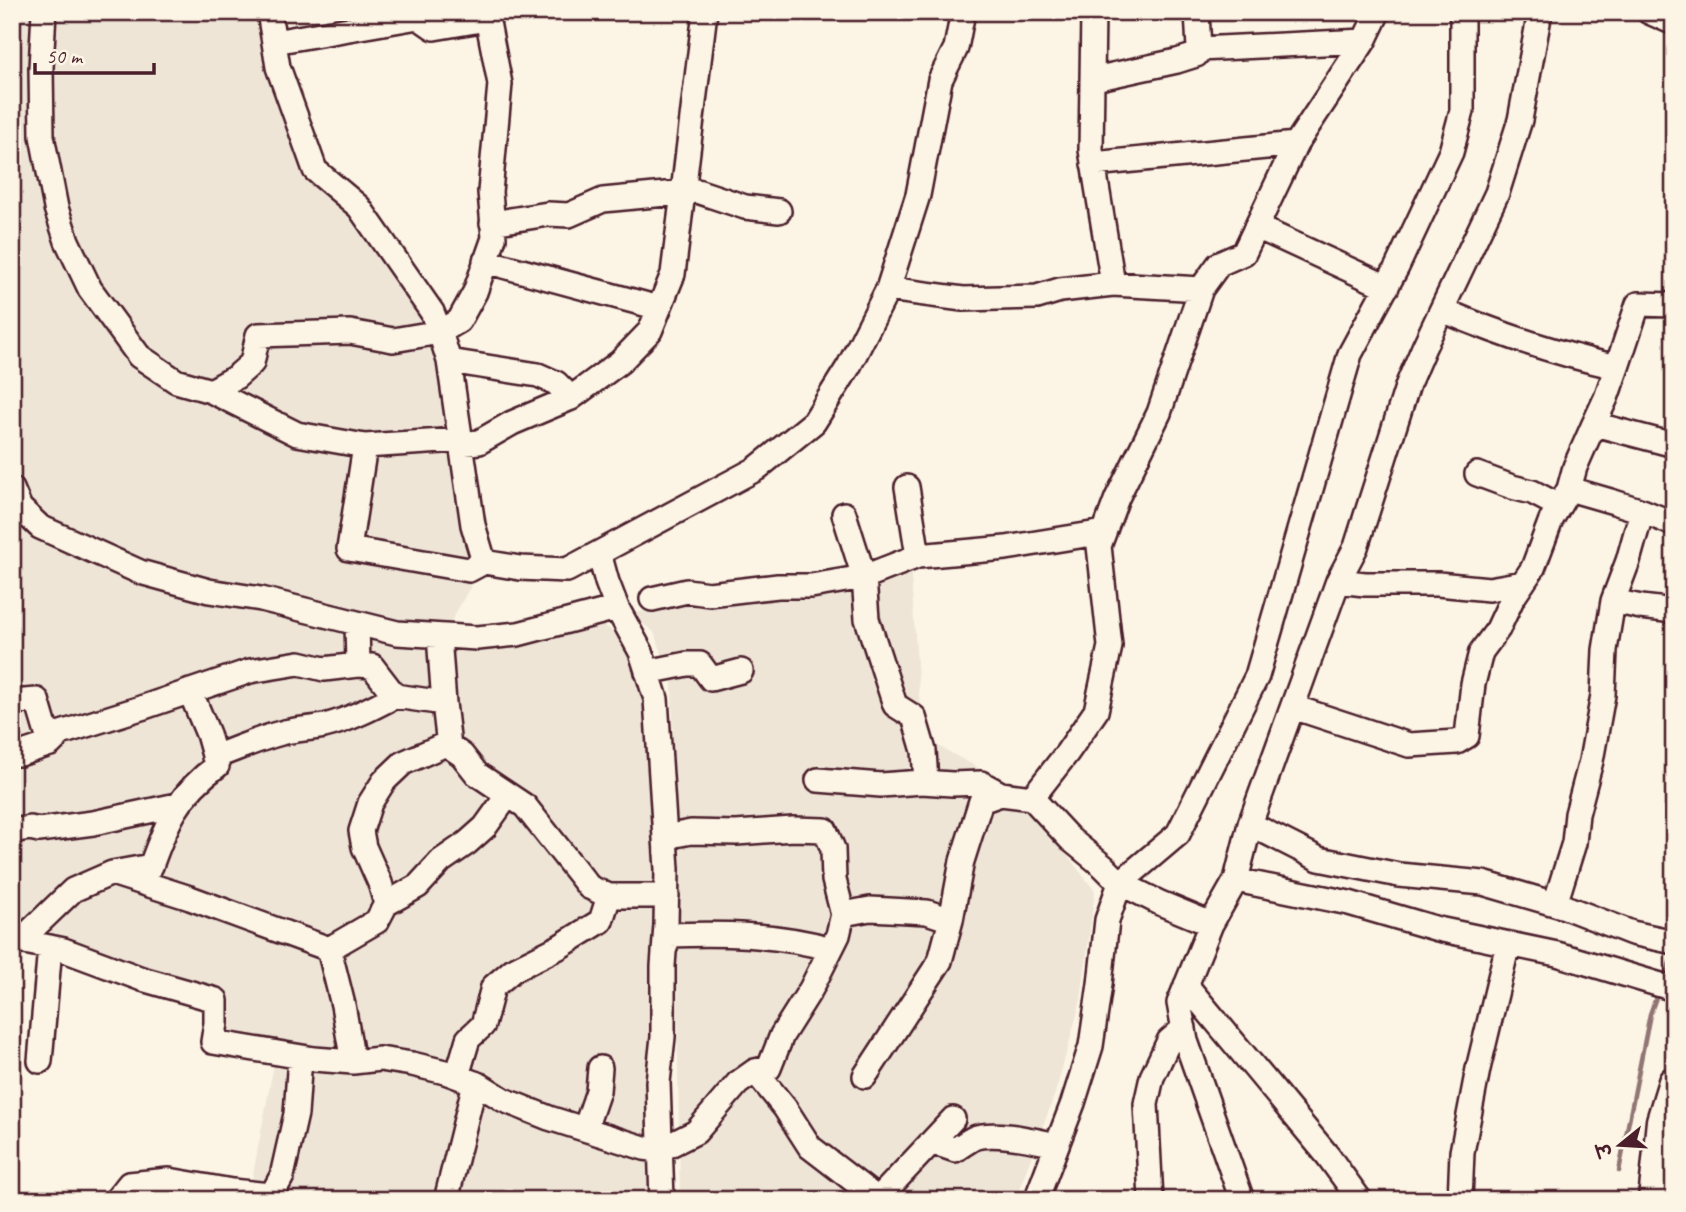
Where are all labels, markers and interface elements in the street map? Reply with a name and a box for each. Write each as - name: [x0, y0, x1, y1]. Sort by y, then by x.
- scale bar: [35, 32, 154, 76]
- text: 50 m: [46, 43, 84, 69]
- north arrow: [1584, 1110, 1654, 1180]
- text: उ: [1591, 1138, 1619, 1162]

